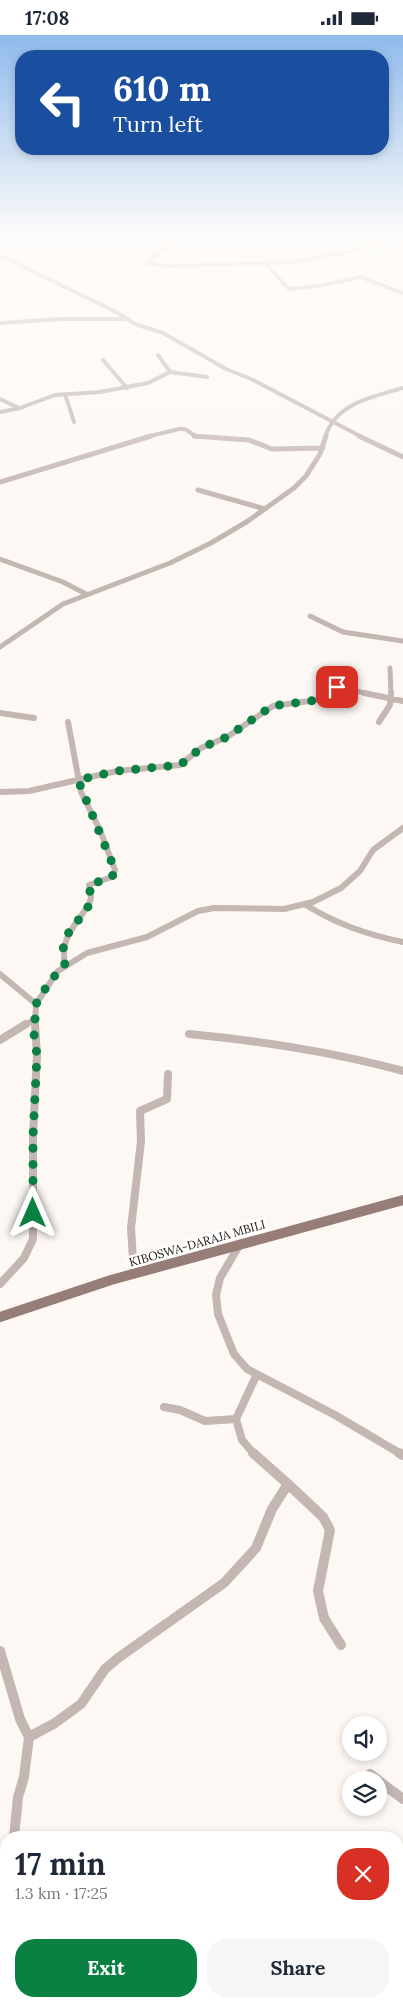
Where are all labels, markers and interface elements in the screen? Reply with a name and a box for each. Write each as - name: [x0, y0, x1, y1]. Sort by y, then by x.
- text: 17:08: [25, 6, 69, 30]
- text: 610 m: [113, 66, 211, 111]
- icon: left: [30, 70, 95, 135]
- text: Turn left: [113, 110, 203, 138]
- pin: [316, 666, 358, 708]
- icon: arrive: [323, 673, 351, 701]
- position arrow: [6, 1186, 58, 1238]
- street label: KIBOSWA-DARAJA MBILI: [127, 1216, 267, 1270]
- map controls: [342, 1716, 387, 1816]
- button: sound: [342, 1716, 387, 1761]
- button: layers: [342, 1771, 387, 1816]
- text: 17 min: [15, 1845, 106, 1883]
- button: close: [337, 1848, 389, 1900]
- text: 1.3 km · 17:25: [15, 1883, 108, 1903]
- button: Exit: [15, 1939, 197, 1997]
- button: Share: [207, 1939, 389, 1997]

